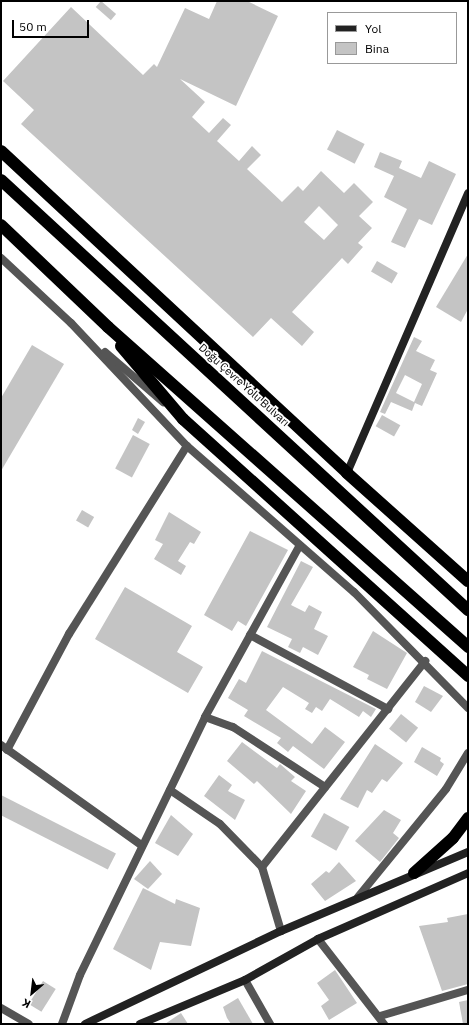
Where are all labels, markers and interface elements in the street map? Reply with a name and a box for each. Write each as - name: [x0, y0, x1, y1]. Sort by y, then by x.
- scale bar: [14, 12, 91, 38]
- legend: [327, 12, 457, 64]
- text: 50 m: [19, 19, 47, 34]
- text: Yol: [365, 21, 382, 36]
- text: Bina: [365, 41, 389, 56]
- street label: Doğu Çevre Yolu Bulvarı: [196, 341, 292, 429]
- north arrow: [12, 973, 52, 1013]
- text: K: [20, 996, 33, 1012]

